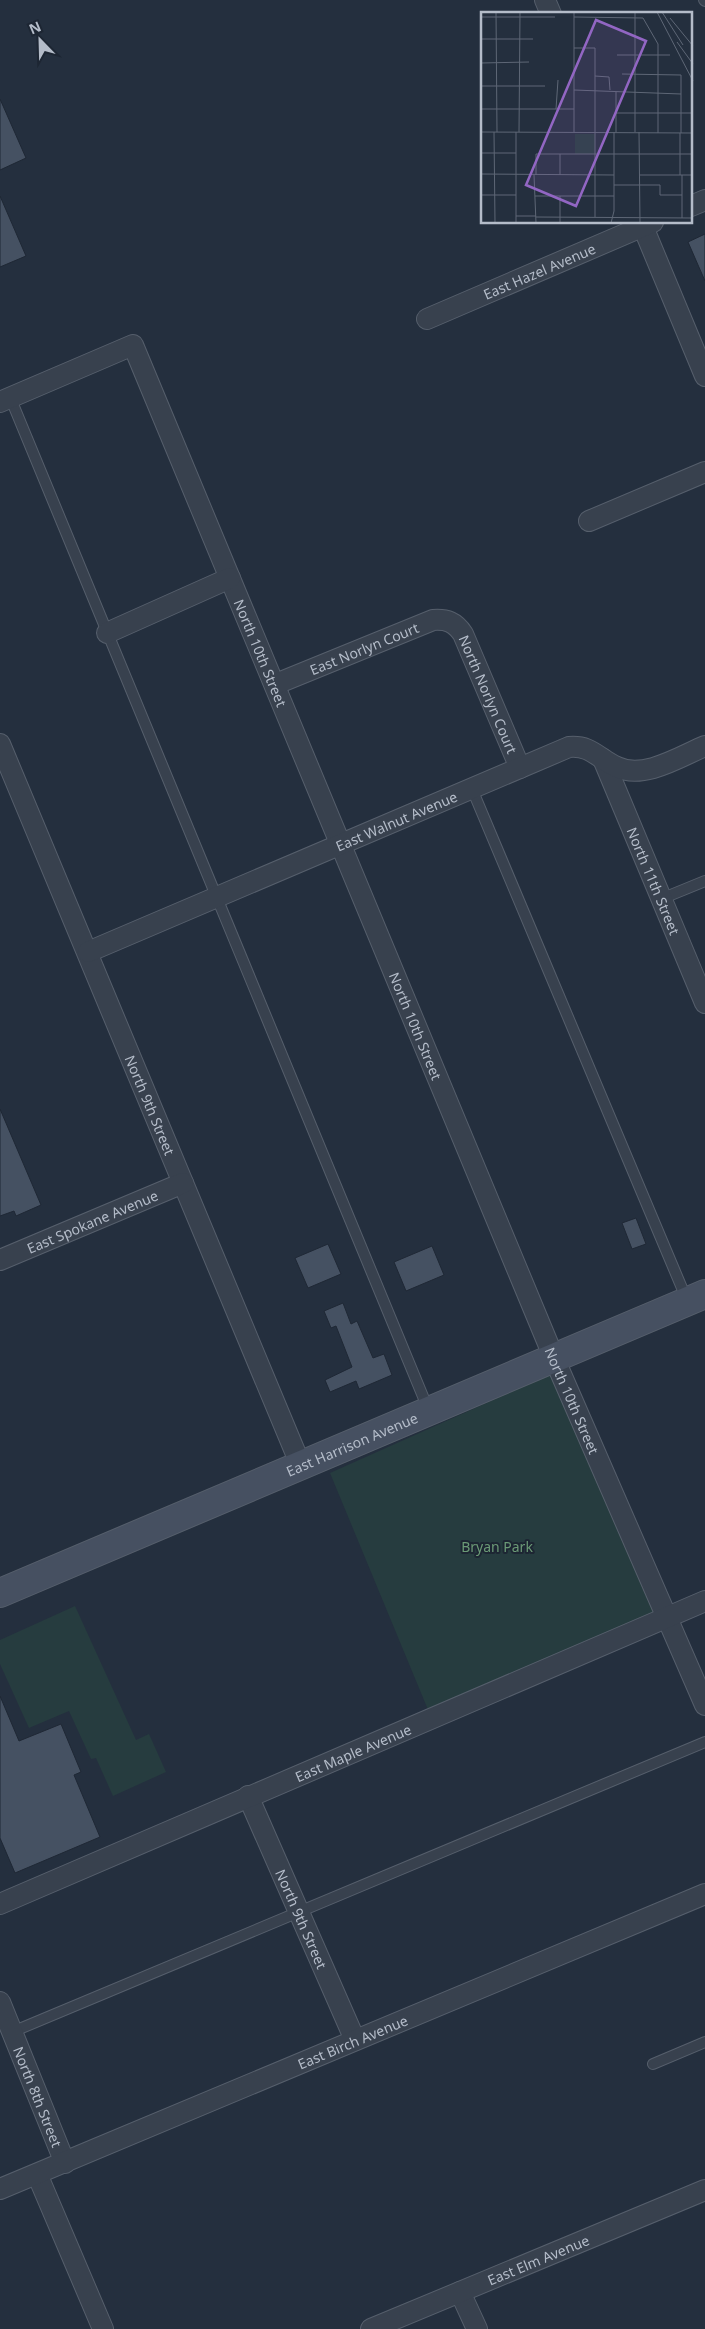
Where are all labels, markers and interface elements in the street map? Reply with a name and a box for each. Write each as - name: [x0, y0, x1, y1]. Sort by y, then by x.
- inset map: [481, 12, 692, 224]
- north arrow: [15, 15, 65, 65]
- text: N: [26, 17, 44, 39]
- street label: East Hazel Avenue: [480, 238, 598, 303]
- street label: North 10th Street: [230, 596, 292, 709]
- street label: East Norlyn Court: [307, 617, 421, 679]
- street label: North Norlyn Court: [455, 632, 522, 756]
- street label: East Walnut Avenue: [332, 786, 460, 855]
- street label: North 11th Street: [623, 824, 685, 937]
- street label: North 10th Street: [385, 969, 447, 1082]
- street label: North 9th Street: [121, 1052, 180, 1158]
- street label: East Spokane Avenue: [24, 1185, 161, 1257]
- street label: North 10th Street: [541, 1344, 604, 1457]
- street label: East Harrison Avenue: [283, 1407, 420, 1480]
- park label: Bryan Park: [461, 1537, 533, 1556]
- street label: East Maple Avenue: [292, 1719, 414, 1786]
- street label: North 9th Street: [272, 1866, 332, 1971]
- street label: East Birch Avenue: [295, 2010, 410, 2073]
- street label: North 8th Street: [9, 2044, 67, 2150]
- street label: East Elm Avenue: [484, 2230, 592, 2289]

